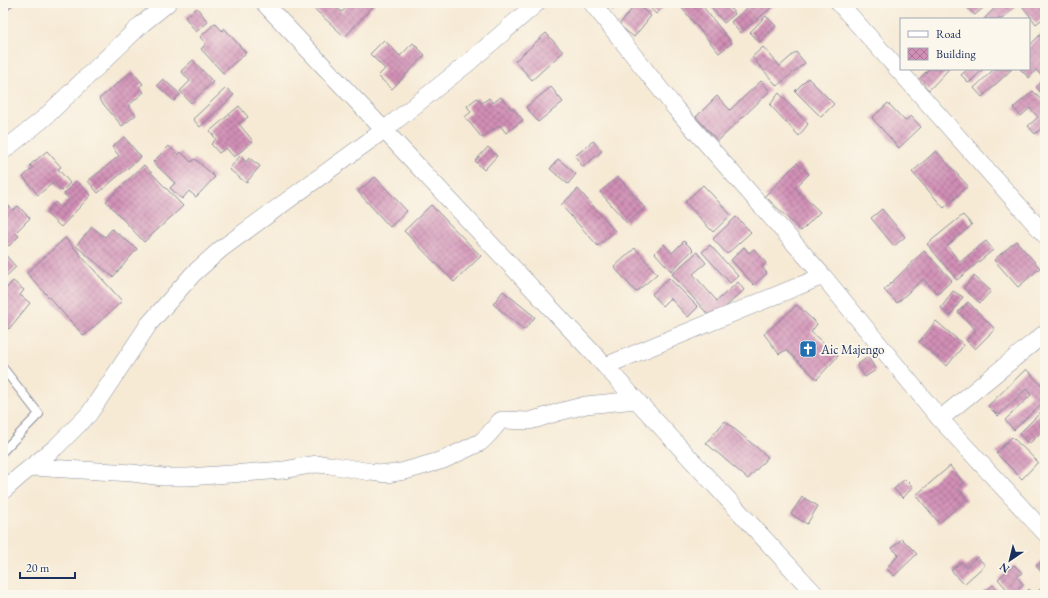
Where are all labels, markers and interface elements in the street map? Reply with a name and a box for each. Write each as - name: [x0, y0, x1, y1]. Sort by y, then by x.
- legend: [900, 18, 1030, 70]
- text: Road: [936, 26, 962, 42]
- text: Building: [936, 46, 977, 62]
- church icon: Aic Majengo: [798, 339, 818, 359]
- place label: Aic Majengo: [820, 341, 885, 358]
- north arrow: [990, 540, 1030, 580]
- scale bar: [20, 554, 75, 580]
- text: 20 m: [26, 560, 50, 576]
- text: N: [997, 560, 1012, 576]

